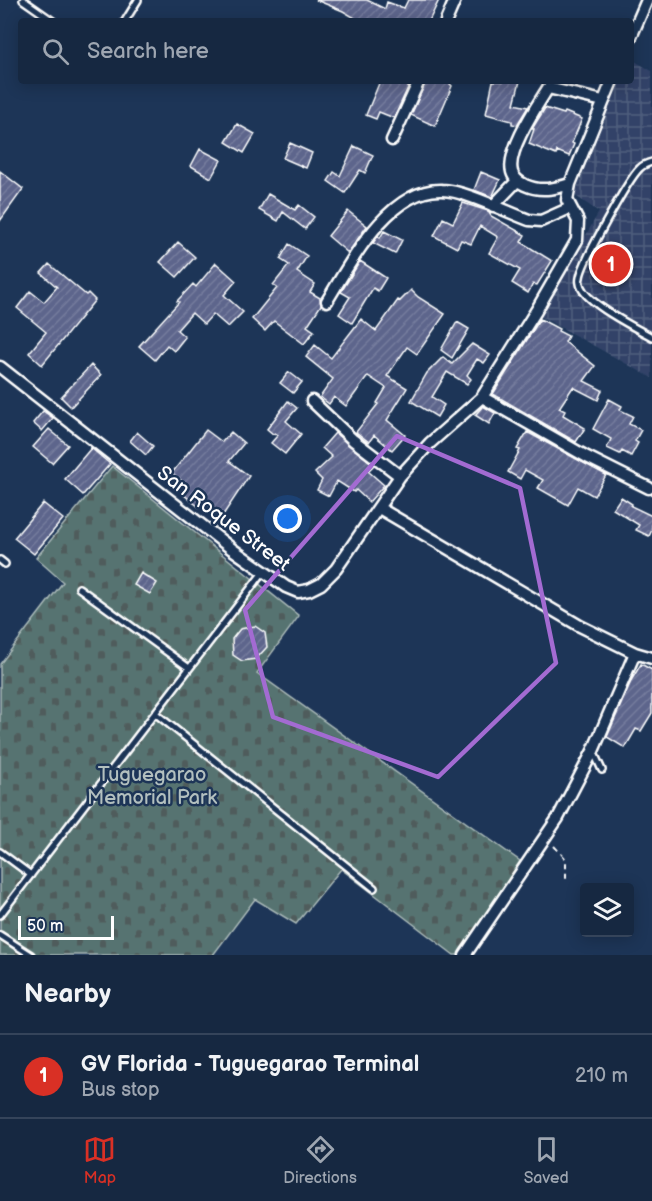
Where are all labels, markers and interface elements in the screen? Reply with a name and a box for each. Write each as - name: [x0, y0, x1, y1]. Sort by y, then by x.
- search box: [18, 18, 634, 84]
- icon: search: [39, 35, 72, 68]
- text: Search here: [87, 38, 209, 65]
- pin: 1: [592, 242, 630, 286]
- street label: San Roque Street: [152, 461, 295, 577]
- your location: [273, 504, 302, 533]
- park label: Tuguegarao Memorial Park: [87, 763, 217, 810]
- map controls: [580, 883, 634, 937]
- button: layers: [580, 883, 634, 937]
- scale bar: [18, 913, 114, 940]
- text: 50 m: [27, 917, 63, 936]
- text: Nearby: [24, 979, 111, 1010]
- text: GV Florida - Tuguegarao Terminal: [81, 1051, 419, 1078]
- text: 1: [39, 1064, 48, 1088]
- text: 210 m: [575, 1064, 628, 1088]
- text: Bus stop: [81, 1078, 160, 1102]
- tab: Map: [83, 1133, 116, 1188]
- tab: Directions: [283, 1133, 357, 1188]
- tab: Saved: [524, 1133, 569, 1188]

